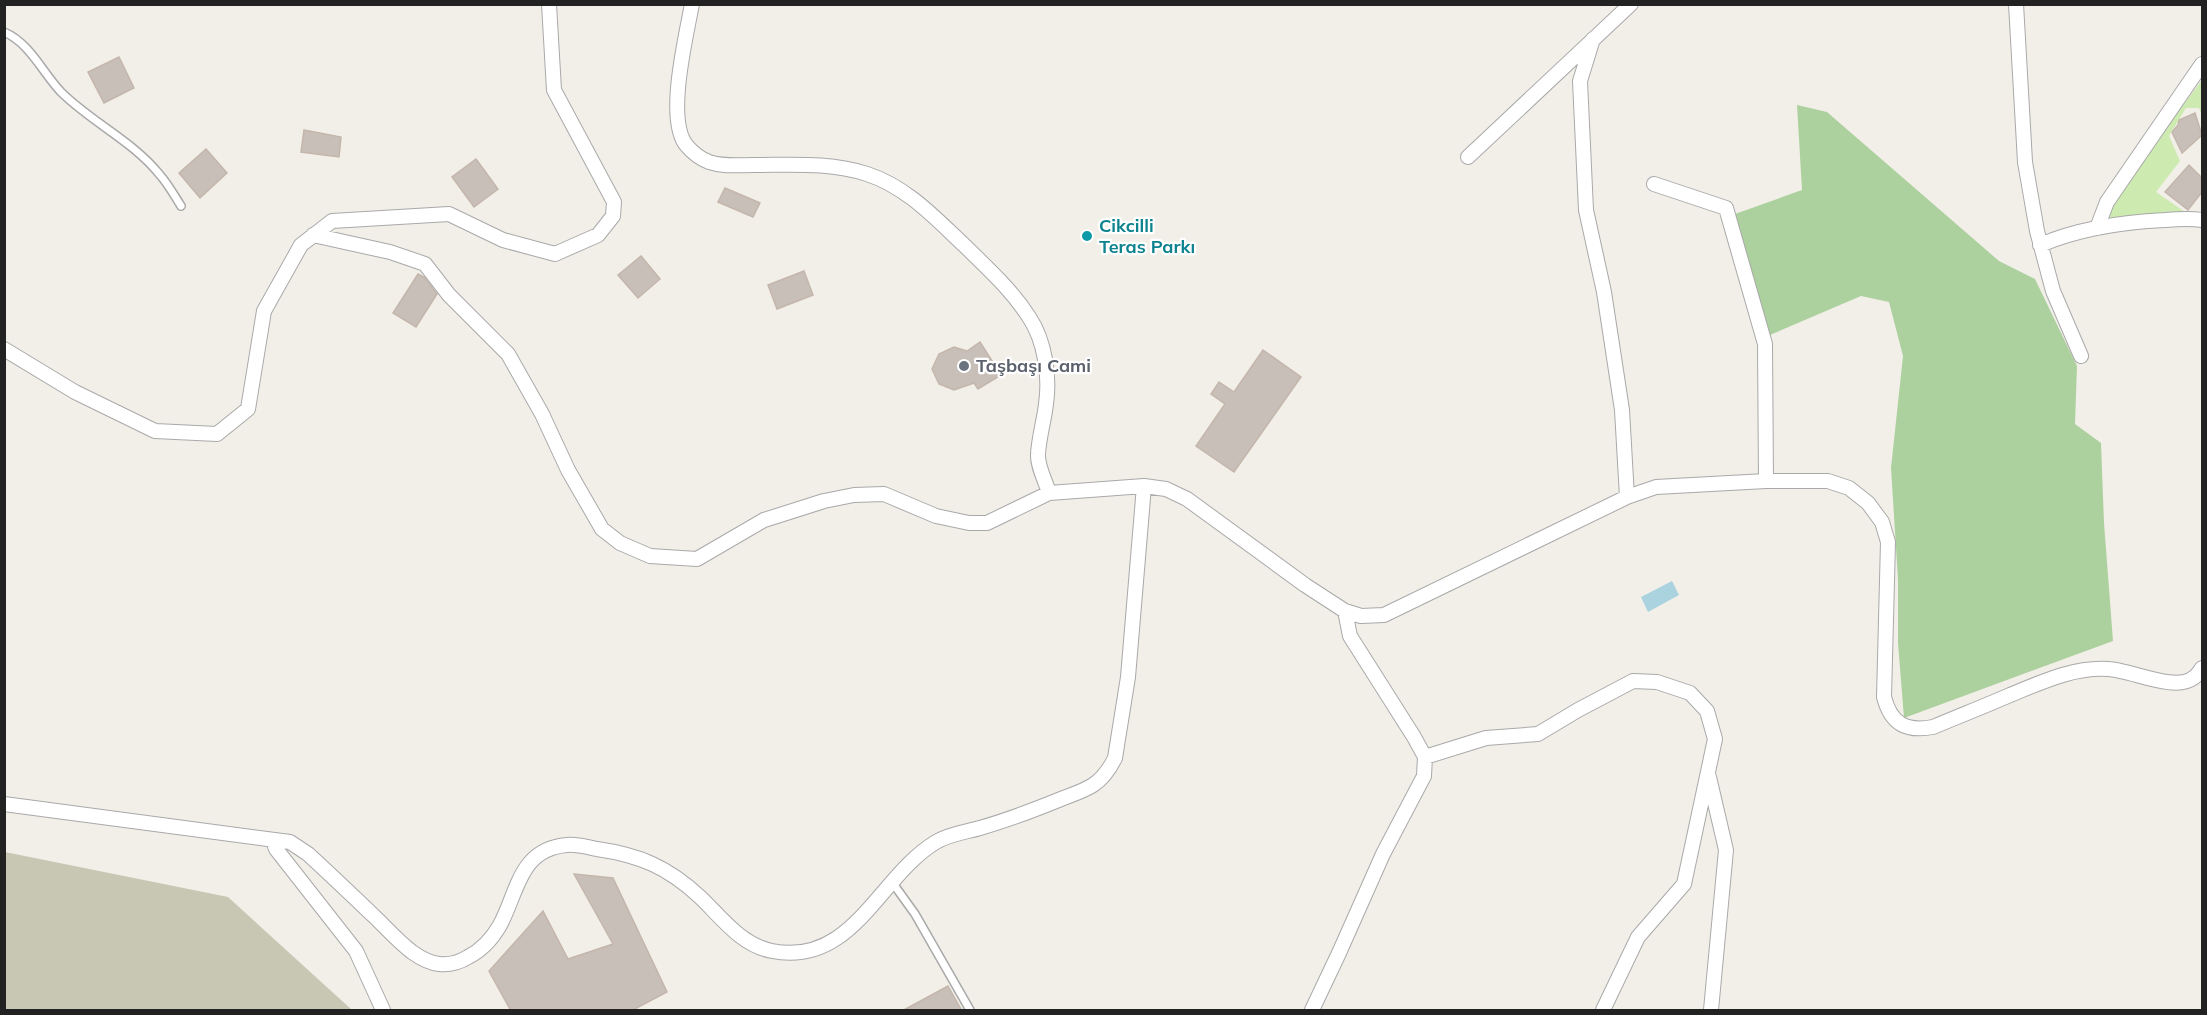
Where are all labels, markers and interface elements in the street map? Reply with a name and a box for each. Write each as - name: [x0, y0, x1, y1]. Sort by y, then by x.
- place label: Cikcilli Teras Parkı: [1099, 214, 1195, 258]
- marker: Cikcilli Teras Parkı: [1080, 229, 1094, 243]
- place label: Taşbaşı Cami: [976, 354, 1091, 377]
- marker: Taşbaşı Cami: [957, 359, 971, 373]

